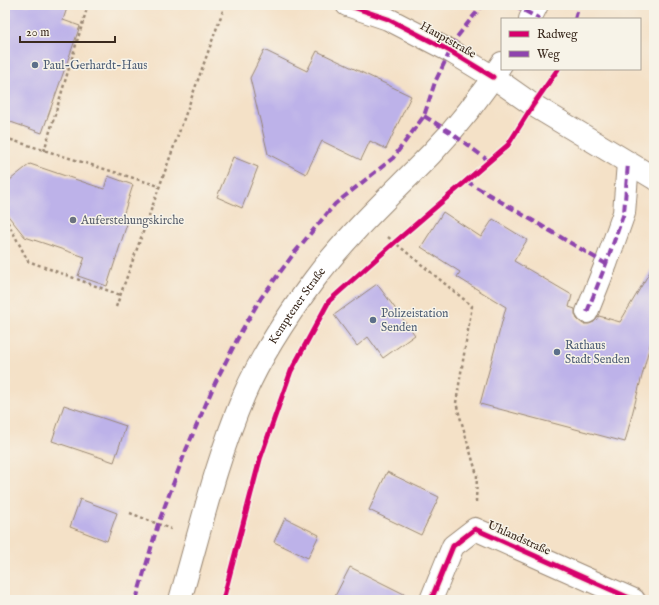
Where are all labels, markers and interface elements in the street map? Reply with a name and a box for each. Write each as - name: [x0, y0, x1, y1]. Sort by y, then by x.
- scale bar: [20, 18, 115, 44]
- street label: Hauptstraße: [417, 18, 479, 63]
- legend: [501, 18, 641, 70]
- text: 20 m: [26, 25, 49, 40]
- text: Radweg: [537, 27, 578, 42]
- text: Weg: [537, 47, 560, 62]
- place label: Paul-Gerhardt-Haus: [43, 58, 148, 73]
- marker: Paul-Gerhardt-Haus: [30, 60, 40, 70]
- place label: Auferstehungskirche: [80, 213, 185, 228]
- marker: Auferstehungskirche: [68, 215, 78, 225]
- street label: Kemptener Straße: [265, 264, 329, 347]
- place label: Polizeistation Senden: [381, 306, 449, 335]
- marker: Polizeistation Senden: [368, 315, 378, 325]
- place label: Rathaus Stadt Senden: [565, 338, 631, 367]
- marker: Rathaus Stadt Senden: [552, 347, 562, 357]
- street label: Uhlandstraße: [485, 517, 553, 559]

